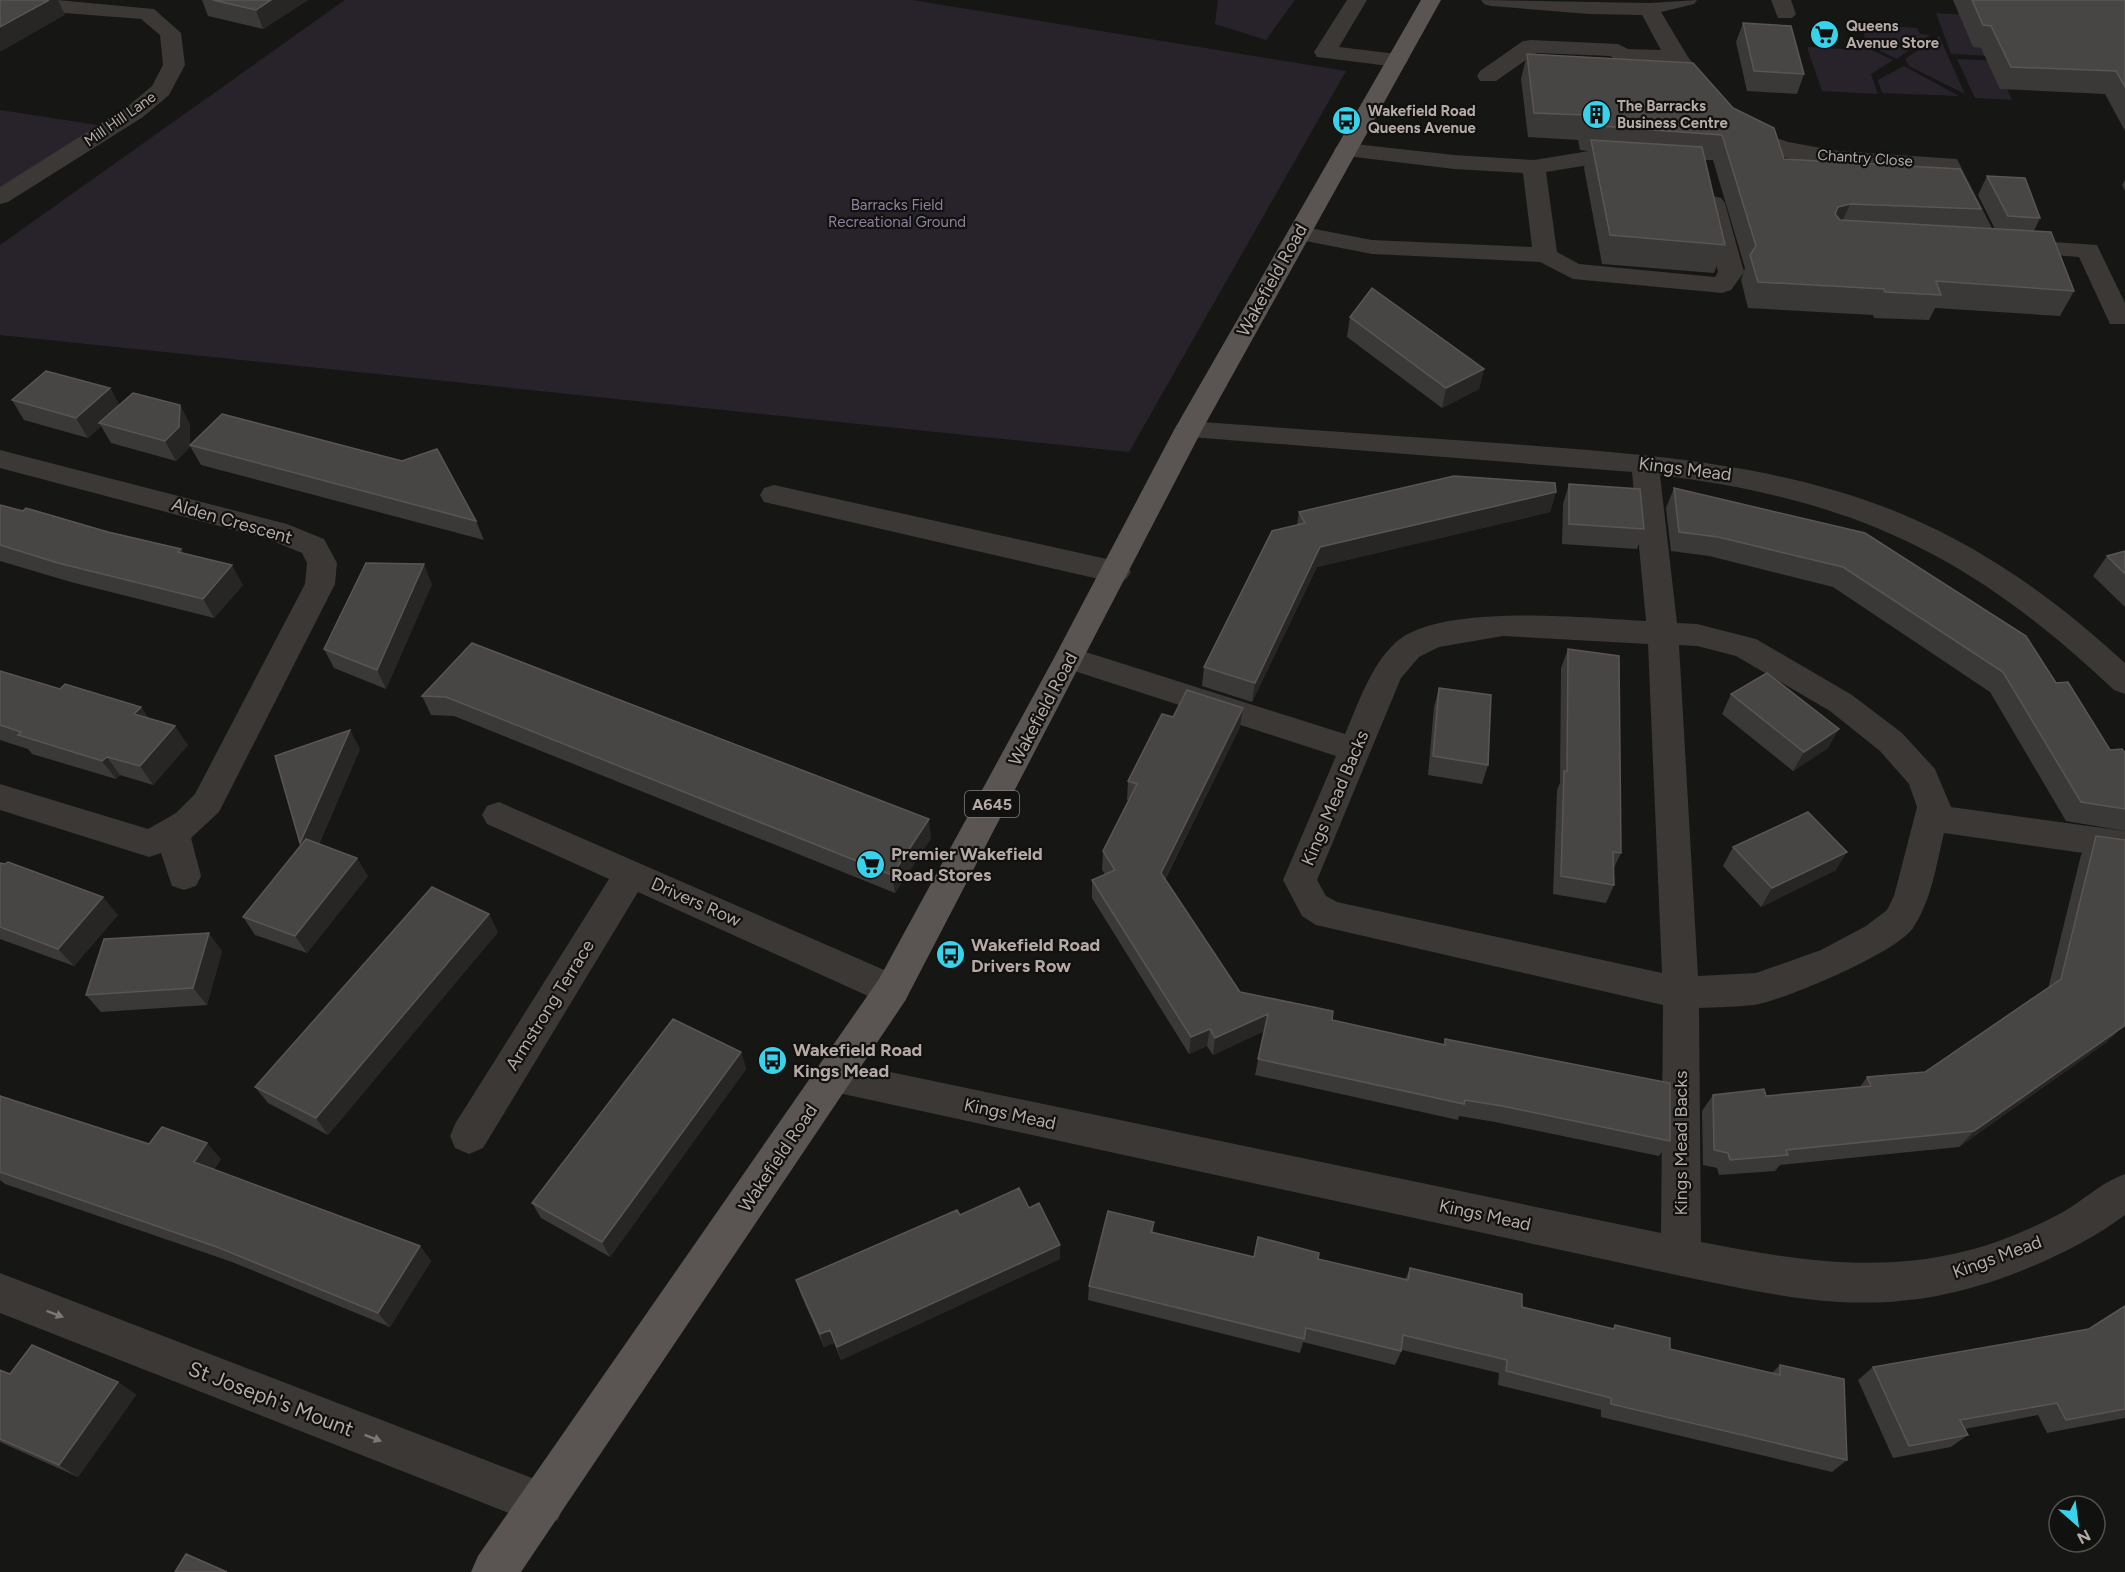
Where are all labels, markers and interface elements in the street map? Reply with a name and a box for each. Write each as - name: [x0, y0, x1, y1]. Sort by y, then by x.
- place label: Queens Avenue Store: [1846, 17, 1940, 52]
- supermarket icon: Queens Avenue Store: [1809, 19, 1841, 51]
- street label: Mill Hill Lane: [81, 88, 159, 150]
- place label: The Barracks Business Centre: [1617, 97, 1728, 132]
- building icon: The Barracks Business Centre: [1580, 99, 1612, 131]
- place label: Wakefield Road Queens Avenue: [1368, 102, 1477, 137]
- bus stop icon: Wakefield Road Queens Avenue: [1331, 104, 1363, 136]
- street label: Chantry Close: [1817, 146, 1913, 170]
- park label: Barracks Field Recreational Ground: [828, 196, 966, 231]
- street label: Wakefield Road: [1232, 220, 1312, 340]
- street label: Kings Mead: [1637, 452, 1733, 486]
- street label: Alden Crescent: [169, 493, 295, 549]
- street label: Wakefield Road: [1004, 649, 1082, 769]
- street label: Kings Mead Backs: [1297, 727, 1373, 869]
- road number: A645: [965, 791, 1019, 817]
- place label: Premier Wakefield Road Stores: [891, 843, 1043, 886]
- supermarket icon: Premier Wakefield Road Stores: [854, 848, 886, 880]
- street label: Drivers Row: [648, 872, 744, 932]
- place label: Wakefield Road Drivers Row: [971, 934, 1100, 977]
- street label: Armstrong Terrace: [501, 935, 599, 1074]
- bus stop icon: Wakefield Road Drivers Row: [934, 939, 966, 971]
- place label: Wakefield Road Kings Mead: [793, 1039, 922, 1082]
- bus stop icon: Wakefield Road Kings Mead: [756, 1044, 788, 1076]
- street label: Kings Mead Backs: [1670, 1071, 1692, 1215]
- street label: Kings Mead: [962, 1094, 1058, 1134]
- street label: Wakefield Road: [734, 1100, 822, 1216]
- street label: Kings Mead: [1437, 1195, 1533, 1235]
- street label: Kings Mead: [1949, 1231, 2045, 1283]
- one-way arrow: [46, 1310, 64, 1320]
- street label: St Joseph's Mount: [185, 1356, 357, 1442]
- one-way arrow: [364, 1434, 382, 1444]
- north arrow: [2047, 1494, 2107, 1554]
- text: N: [2074, 1526, 2094, 1548]

